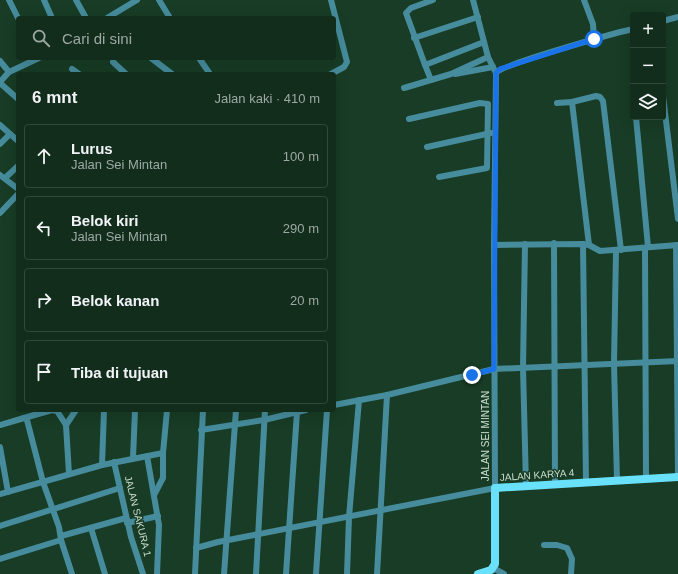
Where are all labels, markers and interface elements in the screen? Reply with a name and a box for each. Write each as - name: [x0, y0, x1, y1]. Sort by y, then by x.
- map controls: [630, 12, 666, 120]
- button: +: [630, 12, 666, 48]
- search box: [16, 16, 336, 60]
- icon: search: [30, 27, 52, 49]
- text: Cari di sini: [62, 30, 132, 47]
- route start: [585, 30, 603, 48]
- button: −: [630, 48, 666, 84]
- button: layers: [630, 84, 666, 120]
- text: 6 mnt: [32, 88, 77, 107]
- text: Jalan kaki · 410 m: [215, 91, 320, 106]
- text: Lurus: [71, 140, 113, 157]
- icon: ahead: [33, 145, 55, 167]
- text: 100 m: [283, 149, 319, 164]
- text: Jalan Sei Mintan: [71, 157, 167, 172]
- text: Belok kiri: [71, 212, 139, 229]
- icon: left: [33, 217, 55, 239]
- text: 290 m: [283, 221, 319, 236]
- text: Jalan Sei Mintan: [71, 229, 167, 244]
- icon: right: [33, 289, 55, 311]
- text: Belok kanan: [71, 292, 159, 309]
- text: 20 m: [290, 293, 319, 308]
- icon: arrive: [33, 361, 55, 383]
- text: Tiba di tujuan: [71, 364, 168, 381]
- route end: [463, 366, 481, 384]
- street label: JALAN SEI MINTAN: [480, 391, 491, 481]
- street label: JALAN KARYA 4: [499, 467, 575, 483]
- street label: JALAN SAKURA 1: [123, 474, 153, 558]

